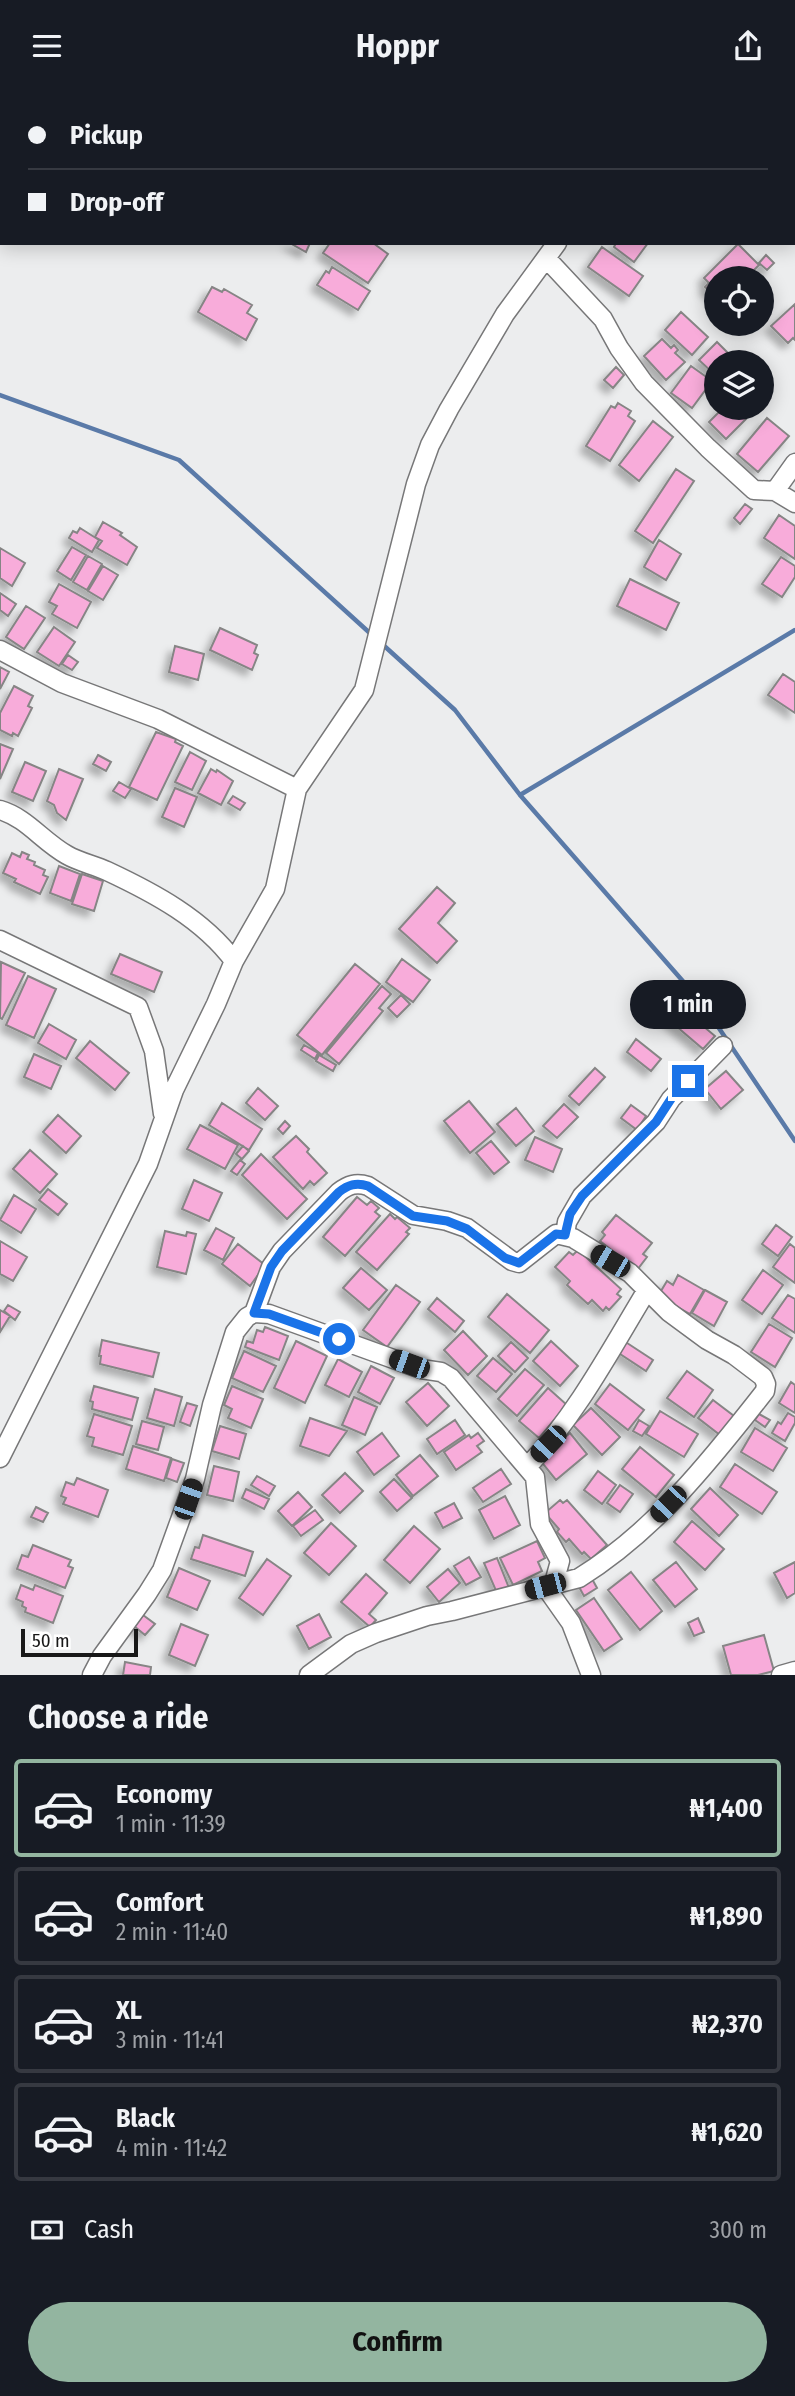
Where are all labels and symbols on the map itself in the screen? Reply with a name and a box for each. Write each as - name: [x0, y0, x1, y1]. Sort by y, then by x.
- callout: 1 min: [630, 979, 746, 1028]
- route end: [672, 1065, 704, 1097]
- car: [587, 1241, 634, 1281]
- route start: [323, 1323, 355, 1355]
- car: [386, 1347, 433, 1381]
- car: [526, 1421, 571, 1467]
- car: [172, 1476, 205, 1522]
- car: [646, 1482, 691, 1526]
- car: [522, 1570, 569, 1602]
- scale bar: [21, 1626, 138, 1658]

